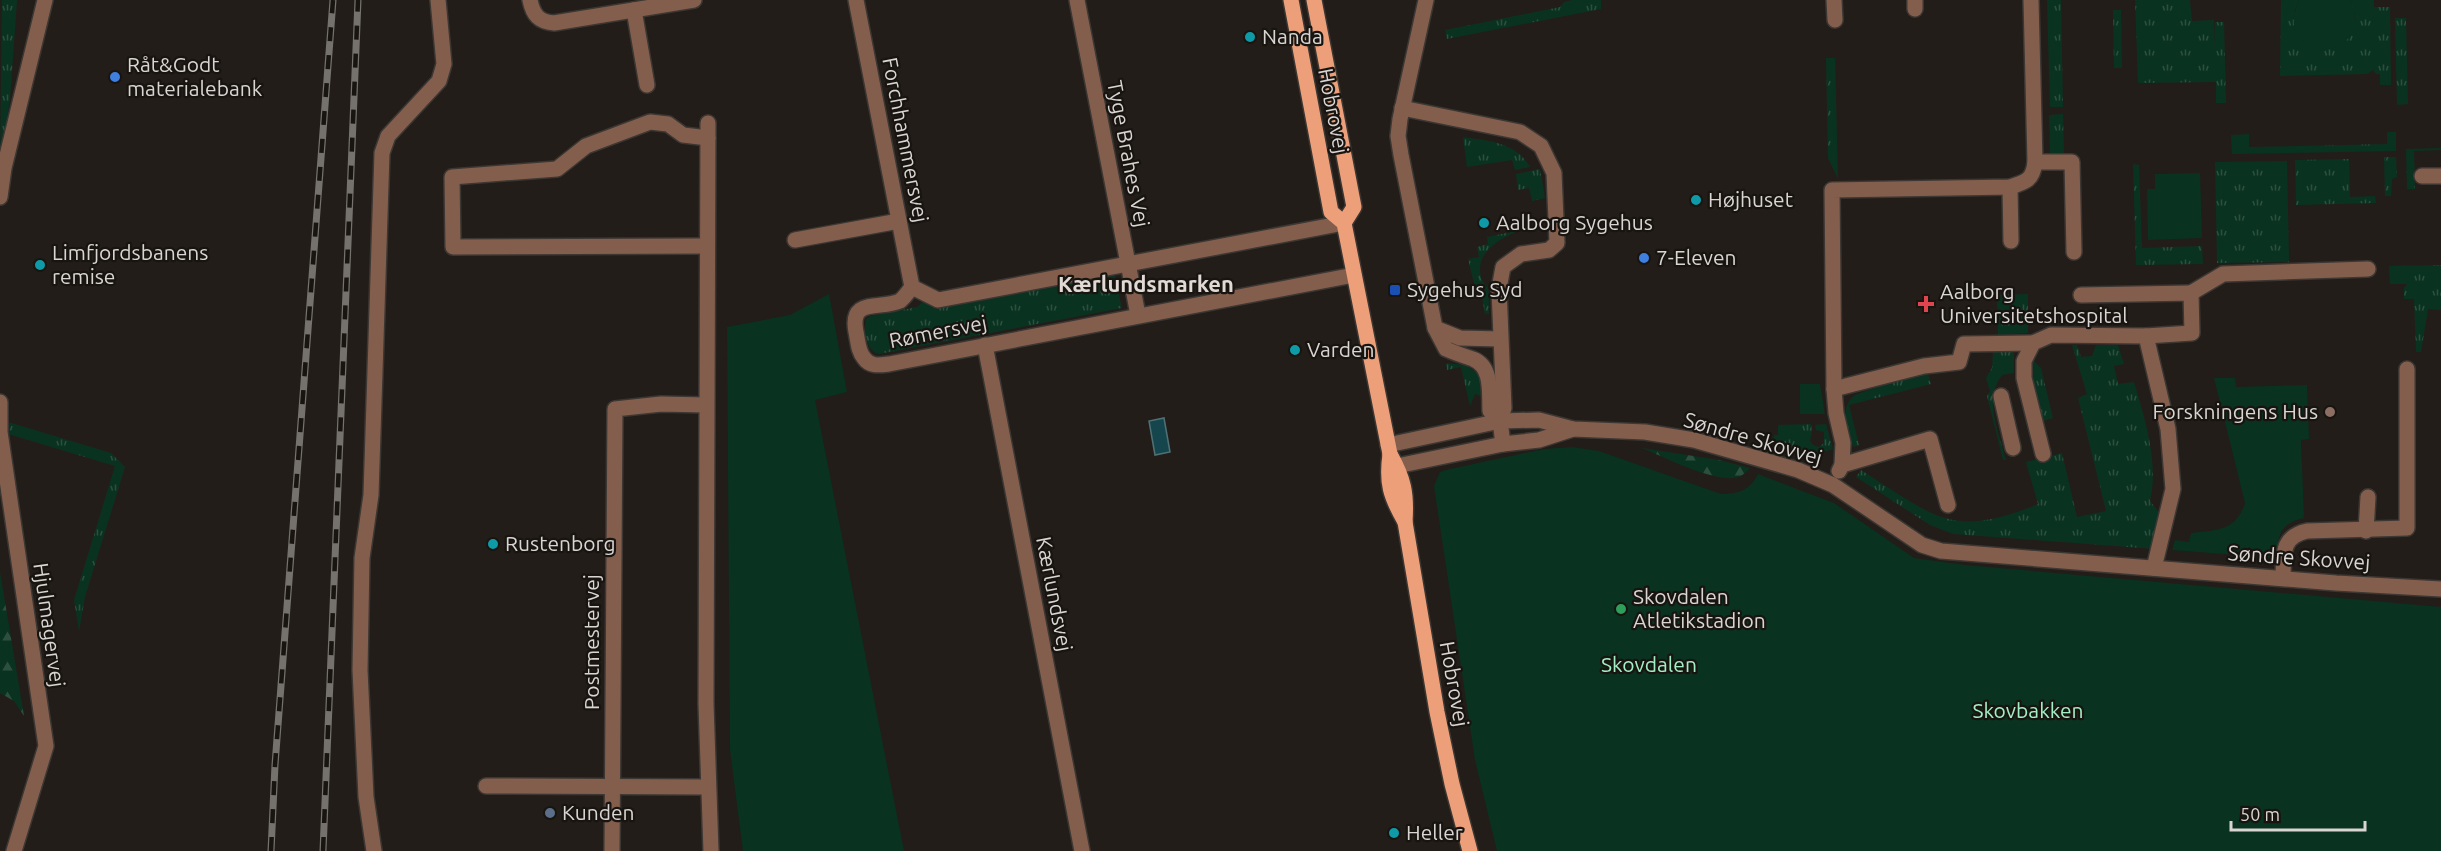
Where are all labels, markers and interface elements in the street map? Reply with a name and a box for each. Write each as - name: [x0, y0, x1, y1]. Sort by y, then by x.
- place label: Nanda: [1262, 24, 1323, 48]
- marker: Nanda: [1243, 30, 1257, 44]
- place label: Råt&Godt materialebank: [127, 52, 263, 100]
- street label: Forchhammersvej: [878, 55, 934, 224]
- street label: Hobrovej: [1314, 66, 1354, 155]
- marker: Råt&Godt materialebank: [108, 70, 122, 84]
- street label: Tyge Brahes Vej: [1103, 79, 1155, 229]
- place label: Højhuset: [1708, 187, 1793, 211]
- marker: Højhuset: [1689, 193, 1703, 207]
- place label: Aalborg Sygehus: [1496, 210, 1653, 234]
- marker: Aalborg Sygehus: [1477, 216, 1491, 230]
- place label: Limfjordsbanens remise: [52, 240, 208, 288]
- place label: 7-Eleven: [1656, 245, 1737, 269]
- marker: 7-Eleven: [1637, 251, 1651, 265]
- marker: Limfjordsbanens remise: [33, 258, 47, 272]
- district label: Kærlundsmarken: [1058, 271, 1234, 296]
- place label: Sygehus Syd: [1407, 277, 1522, 301]
- place label: Aalborg Universitetshospital: [1940, 279, 2128, 327]
- marker: Sygehus Syd: [1388, 283, 1402, 297]
- marker: Aalborg Universitetshospital: [1917, 295, 1935, 313]
- street label: Rømersvej: [887, 310, 989, 352]
- place label: Varden: [1307, 337, 1375, 361]
- marker: Varden: [1288, 343, 1302, 357]
- place label: Forskningens Hus: [2153, 399, 2318, 423]
- marker: Forskningens Hus: [2323, 405, 2337, 419]
- street label: Søndre Skovvej: [1681, 407, 1825, 469]
- place label: Rustenborg: [505, 531, 616, 555]
- street label: Kærlundsvej: [1032, 534, 1078, 653]
- marker: Rustenborg: [486, 537, 500, 551]
- street label: Søndre Skovvej: [2227, 540, 2371, 574]
- street label: Hjulmagervej: [29, 561, 71, 688]
- street label: Postmestervej: [579, 574, 603, 710]
- place label: Skovdalen Atletikstadion: [1633, 584, 1766, 632]
- marker: Skovdalen Atletikstadion: [1614, 602, 1628, 616]
- street label: Hobrovej: [1436, 639, 1474, 728]
- park label: Skovdalen: [1601, 652, 1697, 676]
- park label: Skovbakken: [1972, 698, 2084, 722]
- scale bar: [2231, 794, 2364, 832]
- place label: Kunden: [562, 800, 635, 824]
- text: 50 m: [2240, 804, 2280, 824]
- marker: Kunden: [543, 806, 557, 820]
- place label: Heller: [1406, 820, 1463, 844]
- marker: Heller: [1387, 826, 1401, 840]

